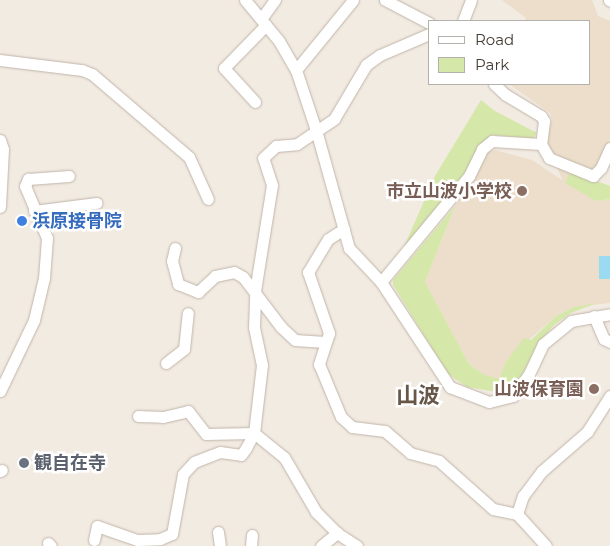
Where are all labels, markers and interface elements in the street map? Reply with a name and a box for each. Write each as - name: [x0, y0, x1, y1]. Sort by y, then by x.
- legend: [428, 20, 590, 85]
- text: Road: [475, 30, 514, 49]
- text: Park: [475, 55, 509, 74]
- place label: 市立山波小学校: [386, 180, 512, 202]
- marker: 市立山波小学校: [516, 185, 528, 197]
- place label: 浜原接骨院: [32, 210, 122, 232]
- marker: 浜原接骨院: [16, 215, 28, 227]
- place label: 山波保育園: [494, 378, 584, 400]
- district label: 山波: [396, 383, 440, 409]
- marker: 山波保育園: [588, 383, 600, 395]
- place label: 観自在寺: [34, 452, 106, 474]
- marker: 観自在寺: [18, 457, 30, 469]

